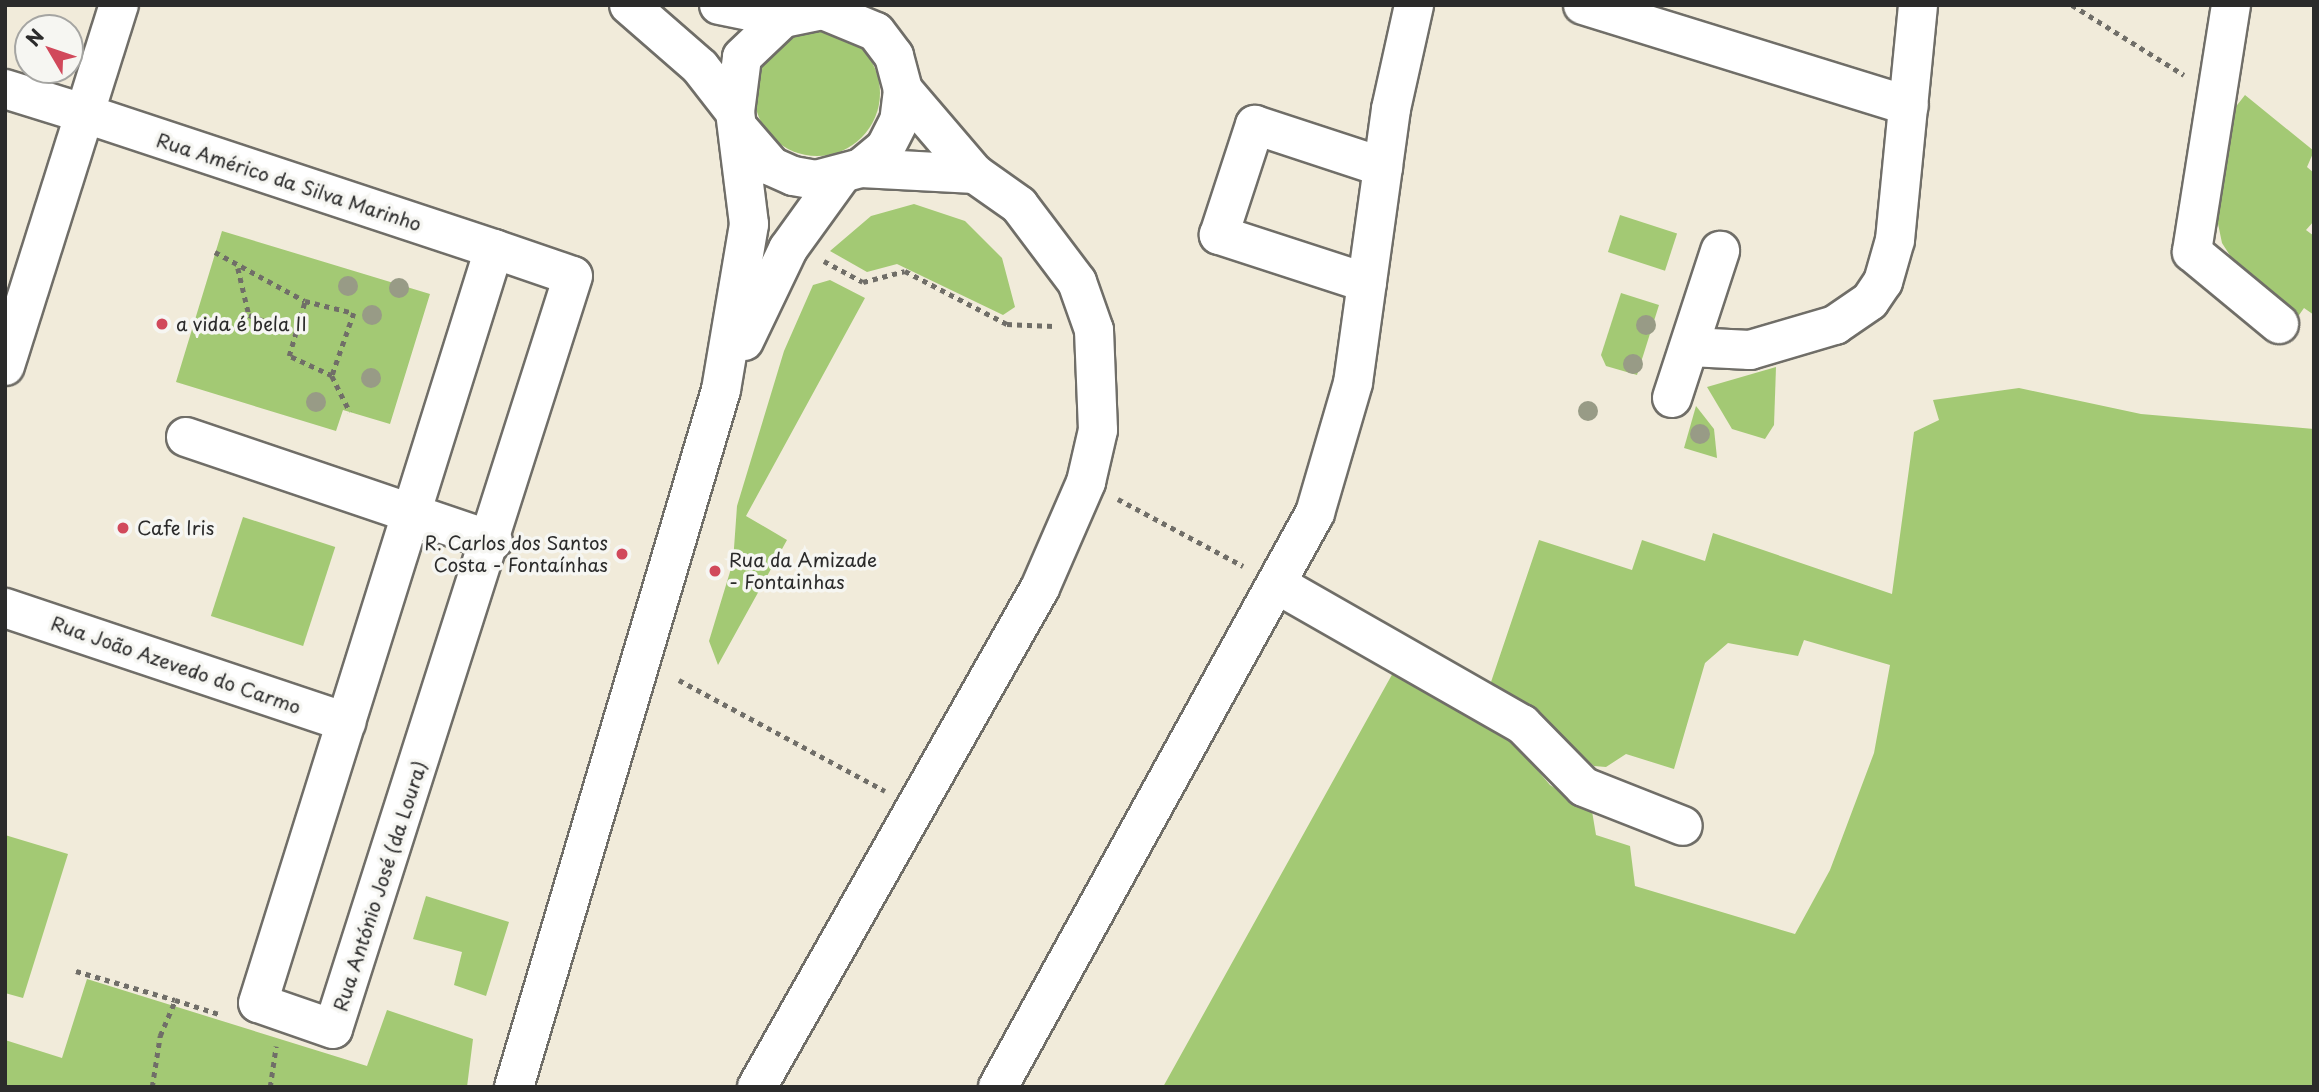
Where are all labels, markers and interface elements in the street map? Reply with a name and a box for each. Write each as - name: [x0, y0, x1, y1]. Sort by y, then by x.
- north arrow: [14, 14, 84, 84]
- text: N: [19, 22, 50, 52]
- street label: Rua Américo da Silva Marinho: [153, 128, 425, 236]
- place label: a vida é bela II: [176, 313, 310, 335]
- marker: a vida é bela II: [154, 316, 170, 332]
- place label: Cafe Iris: [137, 517, 214, 539]
- marker: Cafe Iris: [115, 520, 131, 536]
- place label: R. Carlos dos Santos Costa - Fontaínhas: [420, 532, 608, 576]
- marker: R. Carlos dos Santos Costa - Fontaínhas: [614, 546, 630, 562]
- place label: Rua da Amizade - Fontainhas: [729, 549, 880, 593]
- marker: Rua da Amizade - Fontainhas: [707, 563, 723, 579]
- street label: Rua João Azevedo do Carmo: [48, 611, 304, 719]
- street label: Rua António José (da Loura): [328, 757, 432, 1015]

